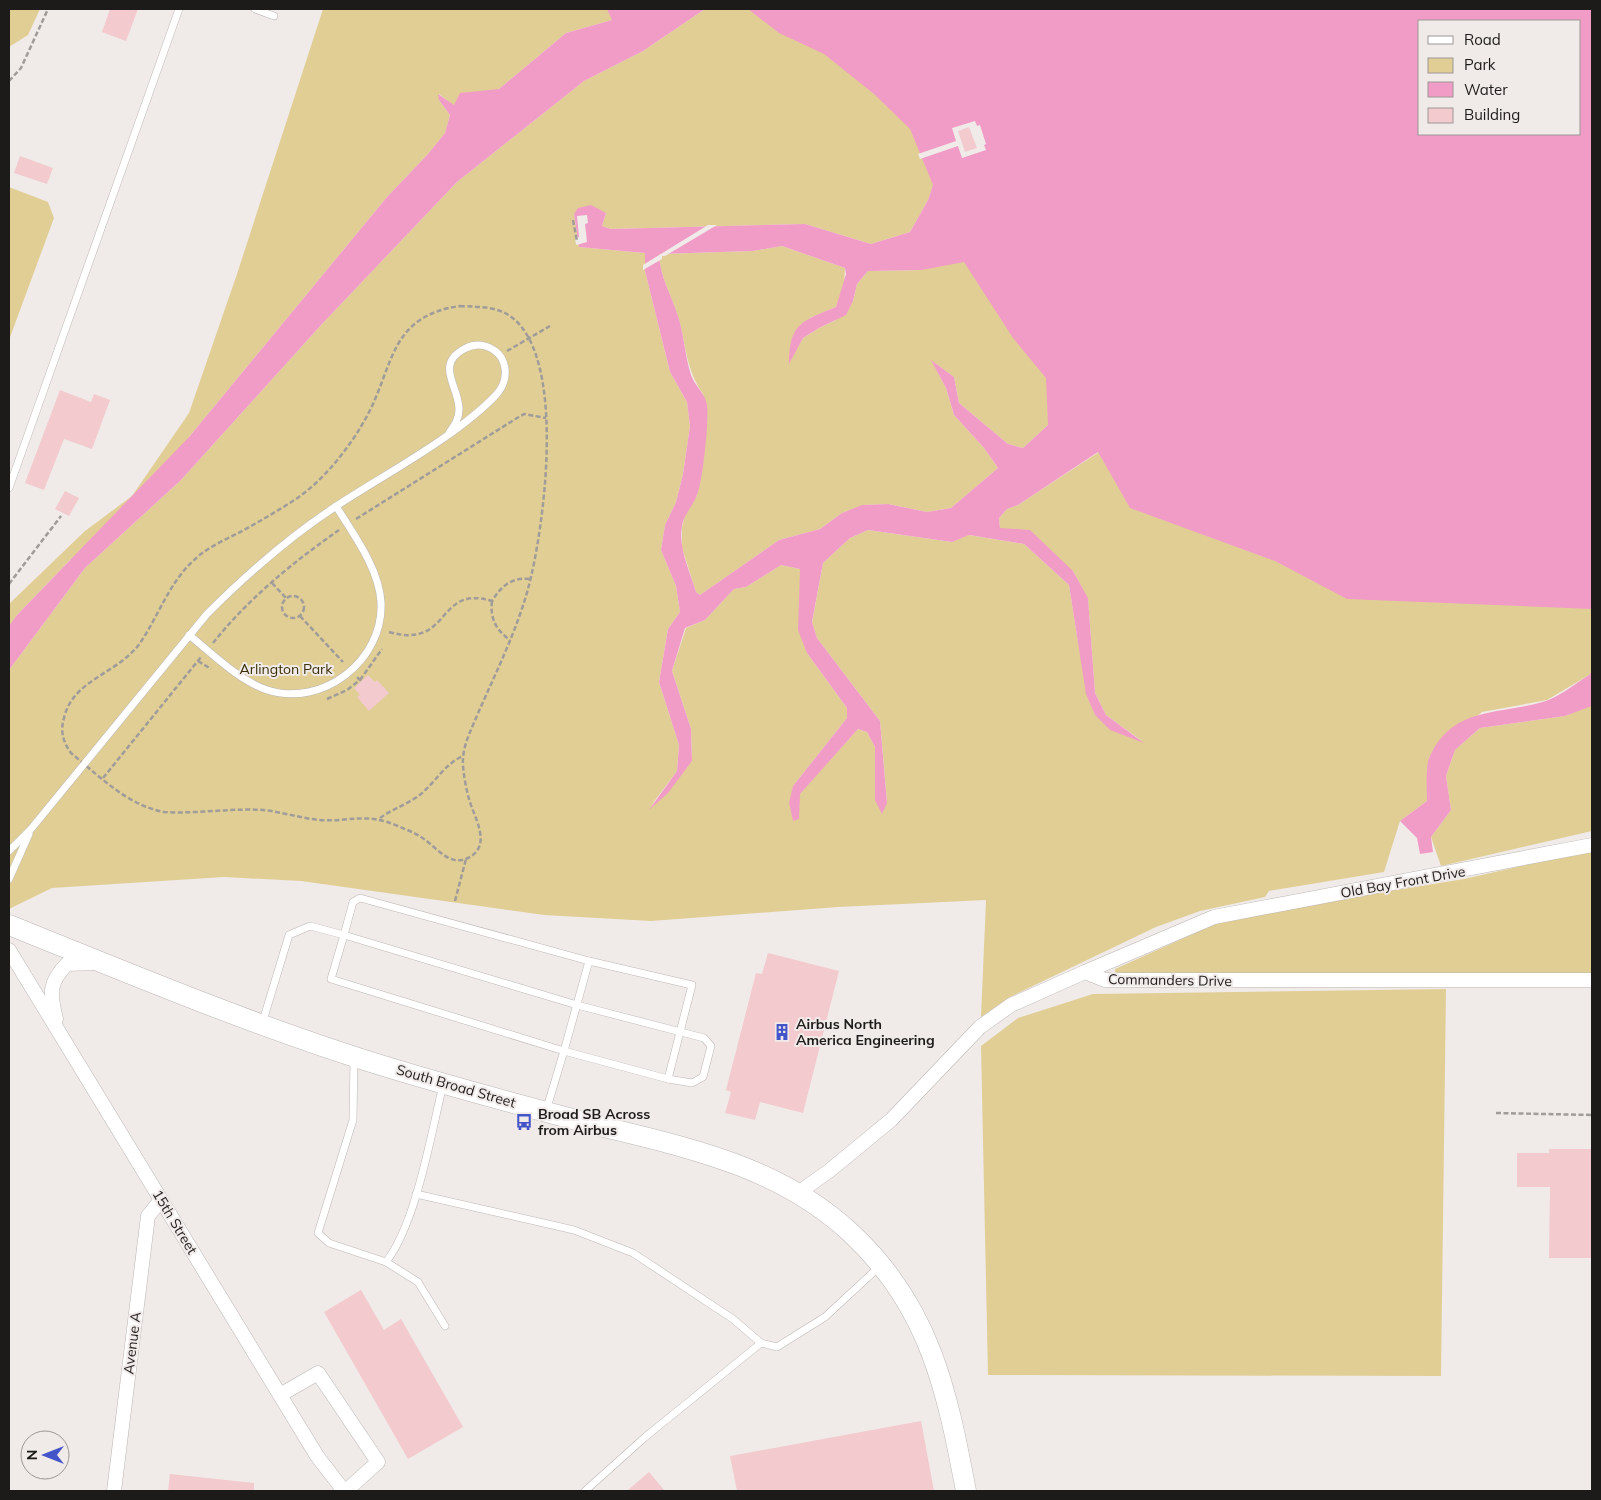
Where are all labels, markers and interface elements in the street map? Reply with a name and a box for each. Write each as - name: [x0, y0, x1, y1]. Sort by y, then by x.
- legend: [1418, 20, 1581, 135]
- text: Road: [1464, 30, 1501, 49]
- text: Park: [1464, 55, 1496, 74]
- text: Water: [1464, 80, 1508, 99]
- text: Building: [1464, 105, 1520, 124]
- park label: Arlington Park: [240, 660, 333, 678]
- street label: Old Bay Front Drive: [1339, 862, 1467, 902]
- street label: Commanders Drive: [1108, 970, 1232, 990]
- place label: Airbus North America Engineering: [796, 1015, 935, 1049]
- building icon: Airbus North America Engineering: [772, 1022, 792, 1042]
- street label: South Broad Street: [394, 1060, 518, 1112]
- place label: Broad SB Across from Airbus: [538, 1105, 650, 1139]
- bus stop icon: Broad SB Across from Airbus: [514, 1112, 534, 1132]
- street label: 15th Street: [149, 1186, 201, 1258]
- street label: Avenue A: [119, 1310, 145, 1375]
- north arrow: [20, 1430, 70, 1480]
- text: N: [23, 1450, 41, 1460]

